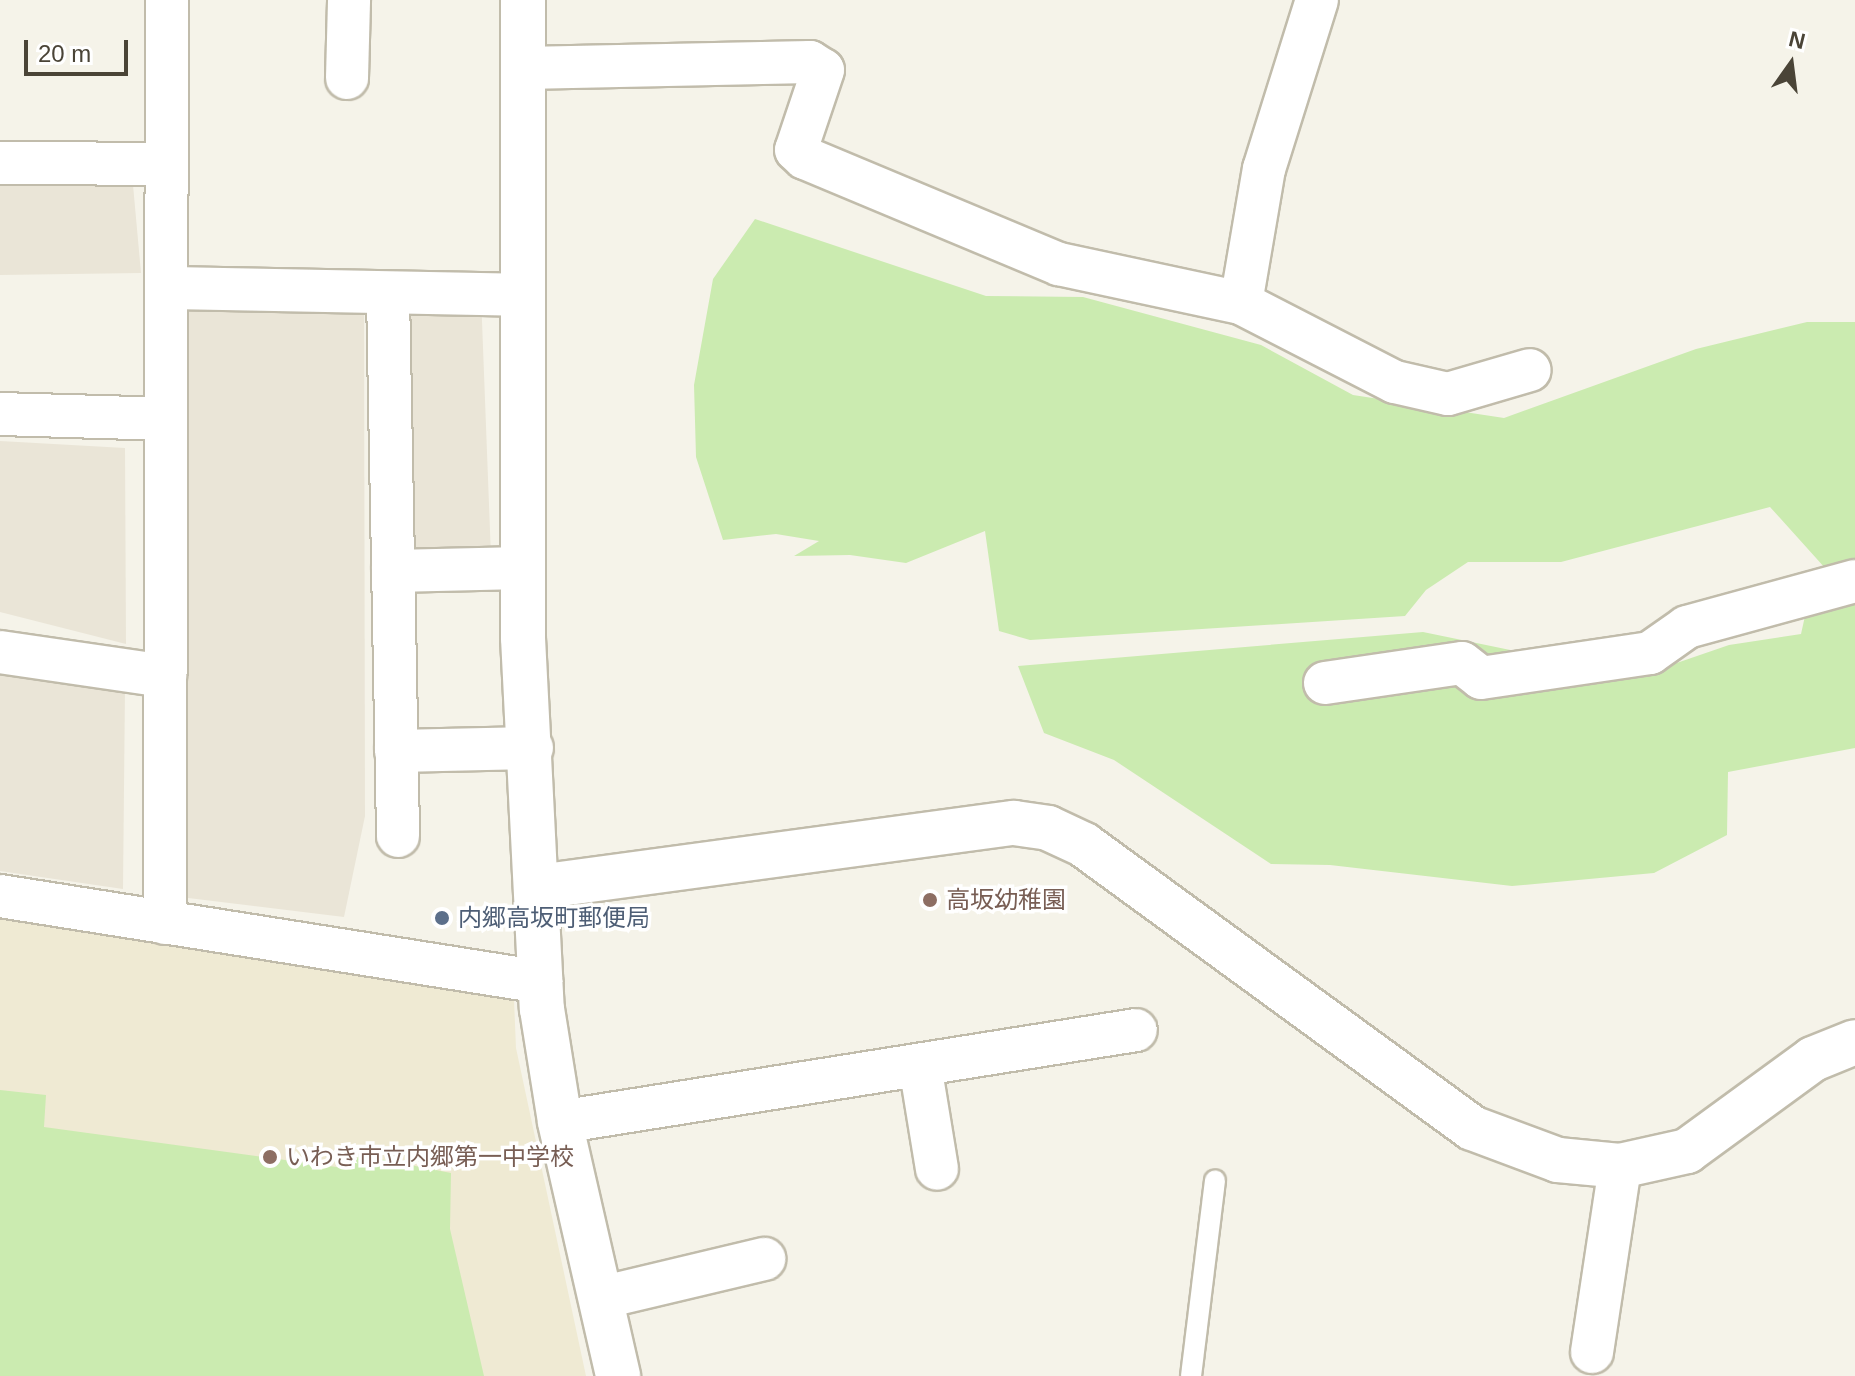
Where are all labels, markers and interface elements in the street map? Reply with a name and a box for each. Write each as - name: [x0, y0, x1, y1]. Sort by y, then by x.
- scale bar: [28, 24, 132, 74]
- north arrow: [1751, 24, 1831, 104]
- text: N: [1786, 26, 1808, 54]
- text: 20 m: [38, 40, 91, 67]
- place label: 高坂幼稚園: [946, 886, 1066, 914]
- marker: 高坂幼稚園: [921, 891, 939, 909]
- place label: 内郷高坂町郵便局: [458, 904, 650, 932]
- marker: 内郷高坂町郵便局: [433, 909, 451, 927]
- place label: いわき市立内郷第一中学校: [286, 1143, 574, 1171]
- marker: いわき市立内郷第一中学校: [261, 1148, 279, 1166]

